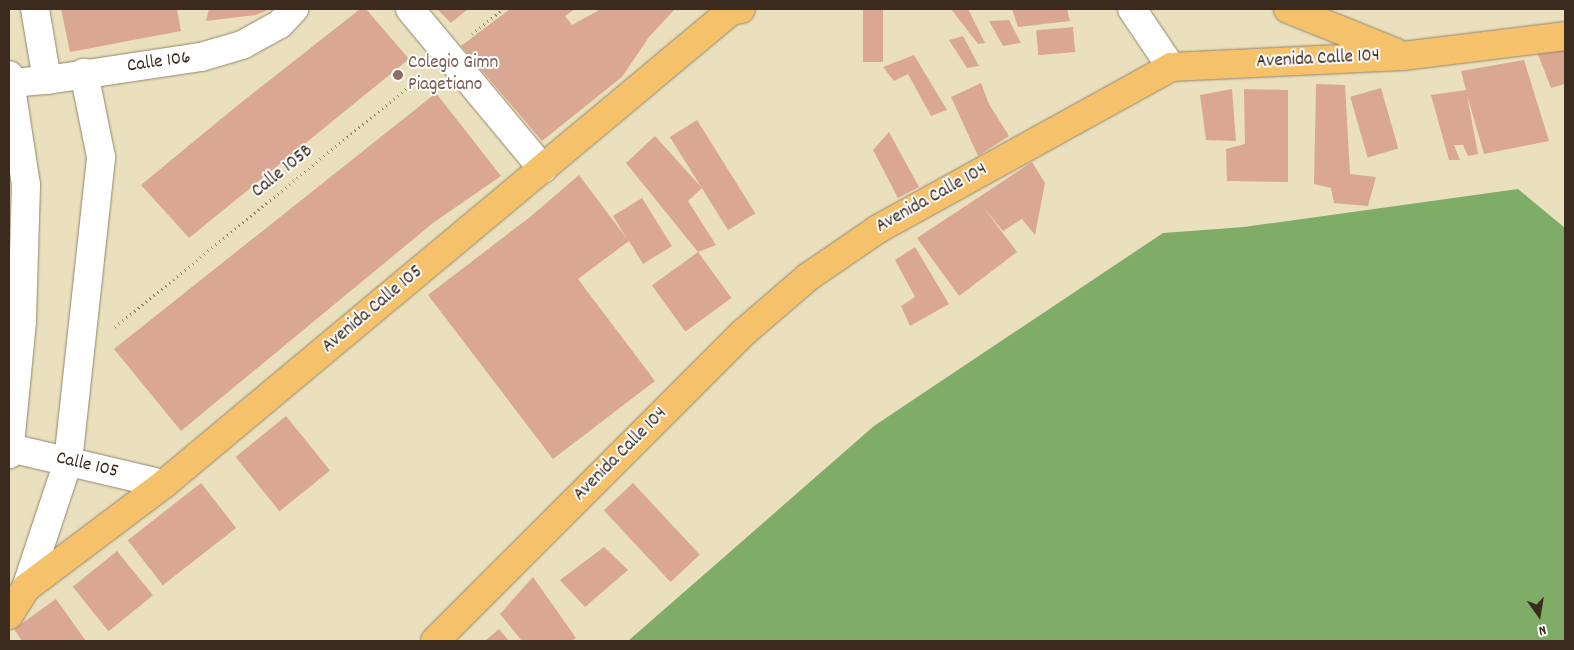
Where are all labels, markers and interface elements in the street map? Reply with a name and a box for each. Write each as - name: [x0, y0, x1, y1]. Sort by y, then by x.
- street label: Avenida Calle 104: [1256, 45, 1380, 75]
- street label: Calle 106: [126, 47, 192, 79]
- place label: Colegio Gimn Piagetiano: [408, 53, 498, 97]
- marker: Colegio Gimn Piagetiano: [392, 69, 404, 81]
- street label: Calle 105B: [248, 140, 318, 204]
- street label: Avenida Calle 104: [872, 159, 992, 239]
- street label: Avenida Calle 105: [318, 261, 428, 359]
- street label: Avenida Calle 104: [569, 403, 673, 507]
- street label: Calle 105: [54, 448, 120, 484]
- north arrow: [1514, 590, 1564, 640]
- text: N: [1537, 619, 1548, 640]

